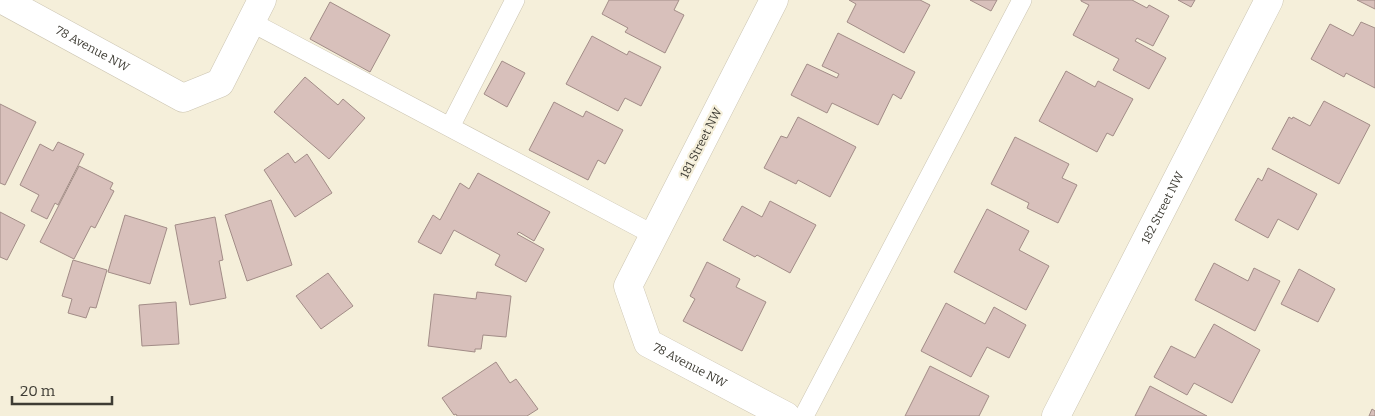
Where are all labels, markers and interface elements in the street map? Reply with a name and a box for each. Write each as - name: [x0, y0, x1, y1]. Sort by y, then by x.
- street label: 78 Avenue NW: [53, 23, 132, 75]
- street label: 181 Street NW: [677, 105, 725, 181]
- street label: 182 Street NW: [1138, 169, 1187, 246]
- street label: 78 Avenue NW: [651, 340, 730, 391]
- scale bar: [12, 374, 112, 406]
- text: 20 m: [20, 382, 56, 400]

